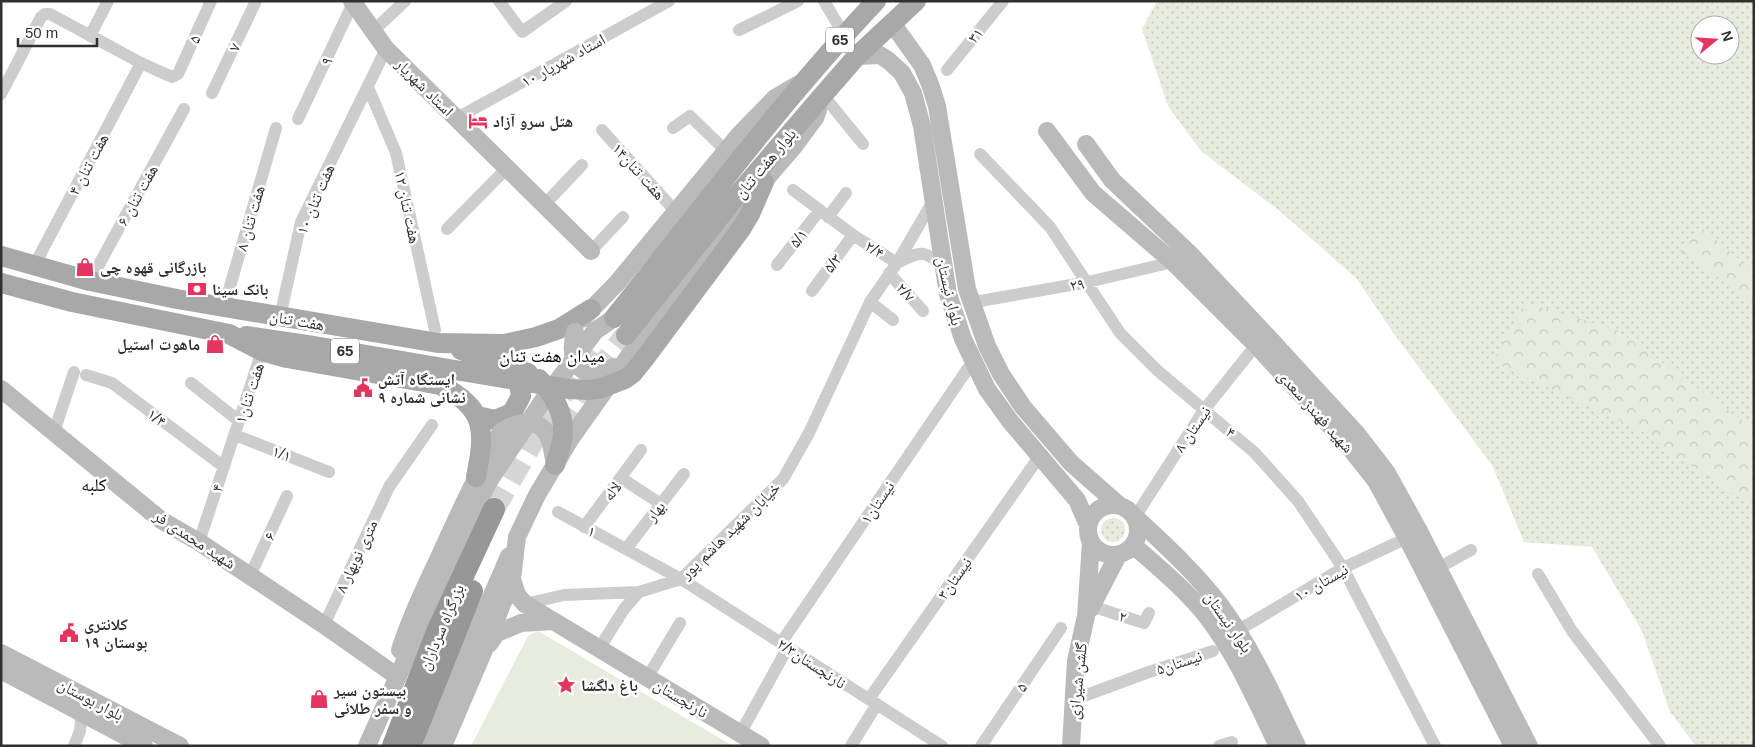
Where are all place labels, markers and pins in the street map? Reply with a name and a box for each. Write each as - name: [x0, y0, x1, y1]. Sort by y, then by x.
- hotel icon: هتل سرو آزاد: [467, 110, 489, 132]
- place label: هتل سرو آزاد: [493, 113, 573, 131]
- shop icon: بازرگانی قهوه چی: [74, 256, 96, 278]
- place label: بازرگانی قهوه چی: [100, 259, 206, 277]
- bank icon: بانک سینا: [186, 278, 208, 300]
- place label: بانک سینا: [212, 281, 268, 299]
- shop icon: ماهوت استیل: [204, 333, 226, 355]
- place label: ماهوت استیل: [117, 336, 200, 354]
- place label: ایستگاه آتش نشانی شماره ۹: [378, 371, 466, 407]
- public building icon: ایستگاه آتش نشانی شماره ۹: [352, 377, 374, 399]
- place label: کلانتری ۱۹ بوستان: [84, 616, 148, 652]
- public building icon: کلانتری ۱۹ بوستان: [58, 622, 80, 644]
- place icon: باغ دلگشا: [555, 674, 577, 696]
- place label: باغ دلگشا: [581, 677, 638, 696]
- place label: بیستون سیر و سفر طلائی: [333, 682, 412, 718]
- shop icon: بیستون سیر و سفر طلائی: [308, 688, 330, 710]

